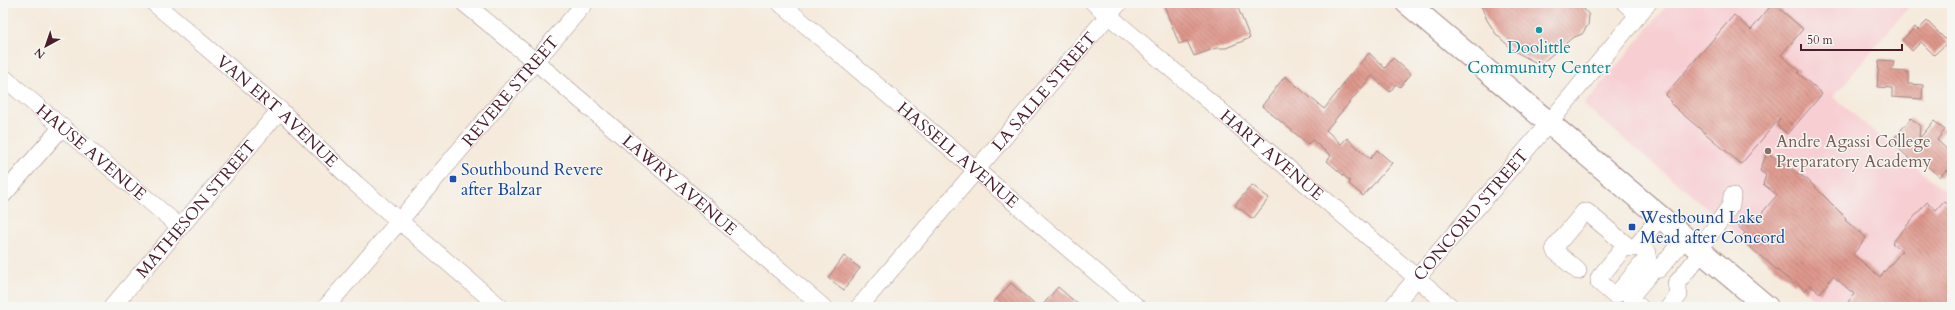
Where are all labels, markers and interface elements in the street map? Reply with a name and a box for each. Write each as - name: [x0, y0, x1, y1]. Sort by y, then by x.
- marker: Doolittle Community Center: [1534, 25, 1544, 35]
- north arrow: [26, 26, 66, 66]
- scale bar: [1801, 26, 1902, 52]
- street label: LA SALLE STREET: [987, 27, 1101, 156]
- street label: REVERE STREET: [457, 31, 564, 151]
- text: 50 m: [1807, 32, 1834, 48]
- place label: Doolittle Community Center: [1467, 36, 1611, 79]
- text: N: [31, 44, 48, 62]
- street label: VAN ERT AVENUE: [211, 50, 343, 172]
- street label: HASSELL AVENUE: [892, 97, 1024, 213]
- street label: HAUSE AVENUE: [31, 99, 151, 206]
- street label: HART AVENUE: [1215, 104, 1328, 206]
- street label: LAWRY AVENUE: [617, 129, 742, 241]
- place label: Andre Agassi College Preparatory Academy: [1776, 130, 1932, 173]
- street label: MATHESON STREET: [131, 136, 261, 283]
- street label: CONCORD STREET: [1408, 145, 1534, 286]
- marker: Andre Agassi College Preparatory Academy: [1763, 146, 1773, 156]
- place label: Southbound Revere after Balzar: [461, 158, 603, 201]
- marker: Southbound Revere after Balzar: [448, 174, 458, 184]
- place label: Westbound Lake Mead after Concord: [1639, 206, 1785, 249]
- marker: Westbound Lake Mead after Concord: [1627, 222, 1637, 232]

